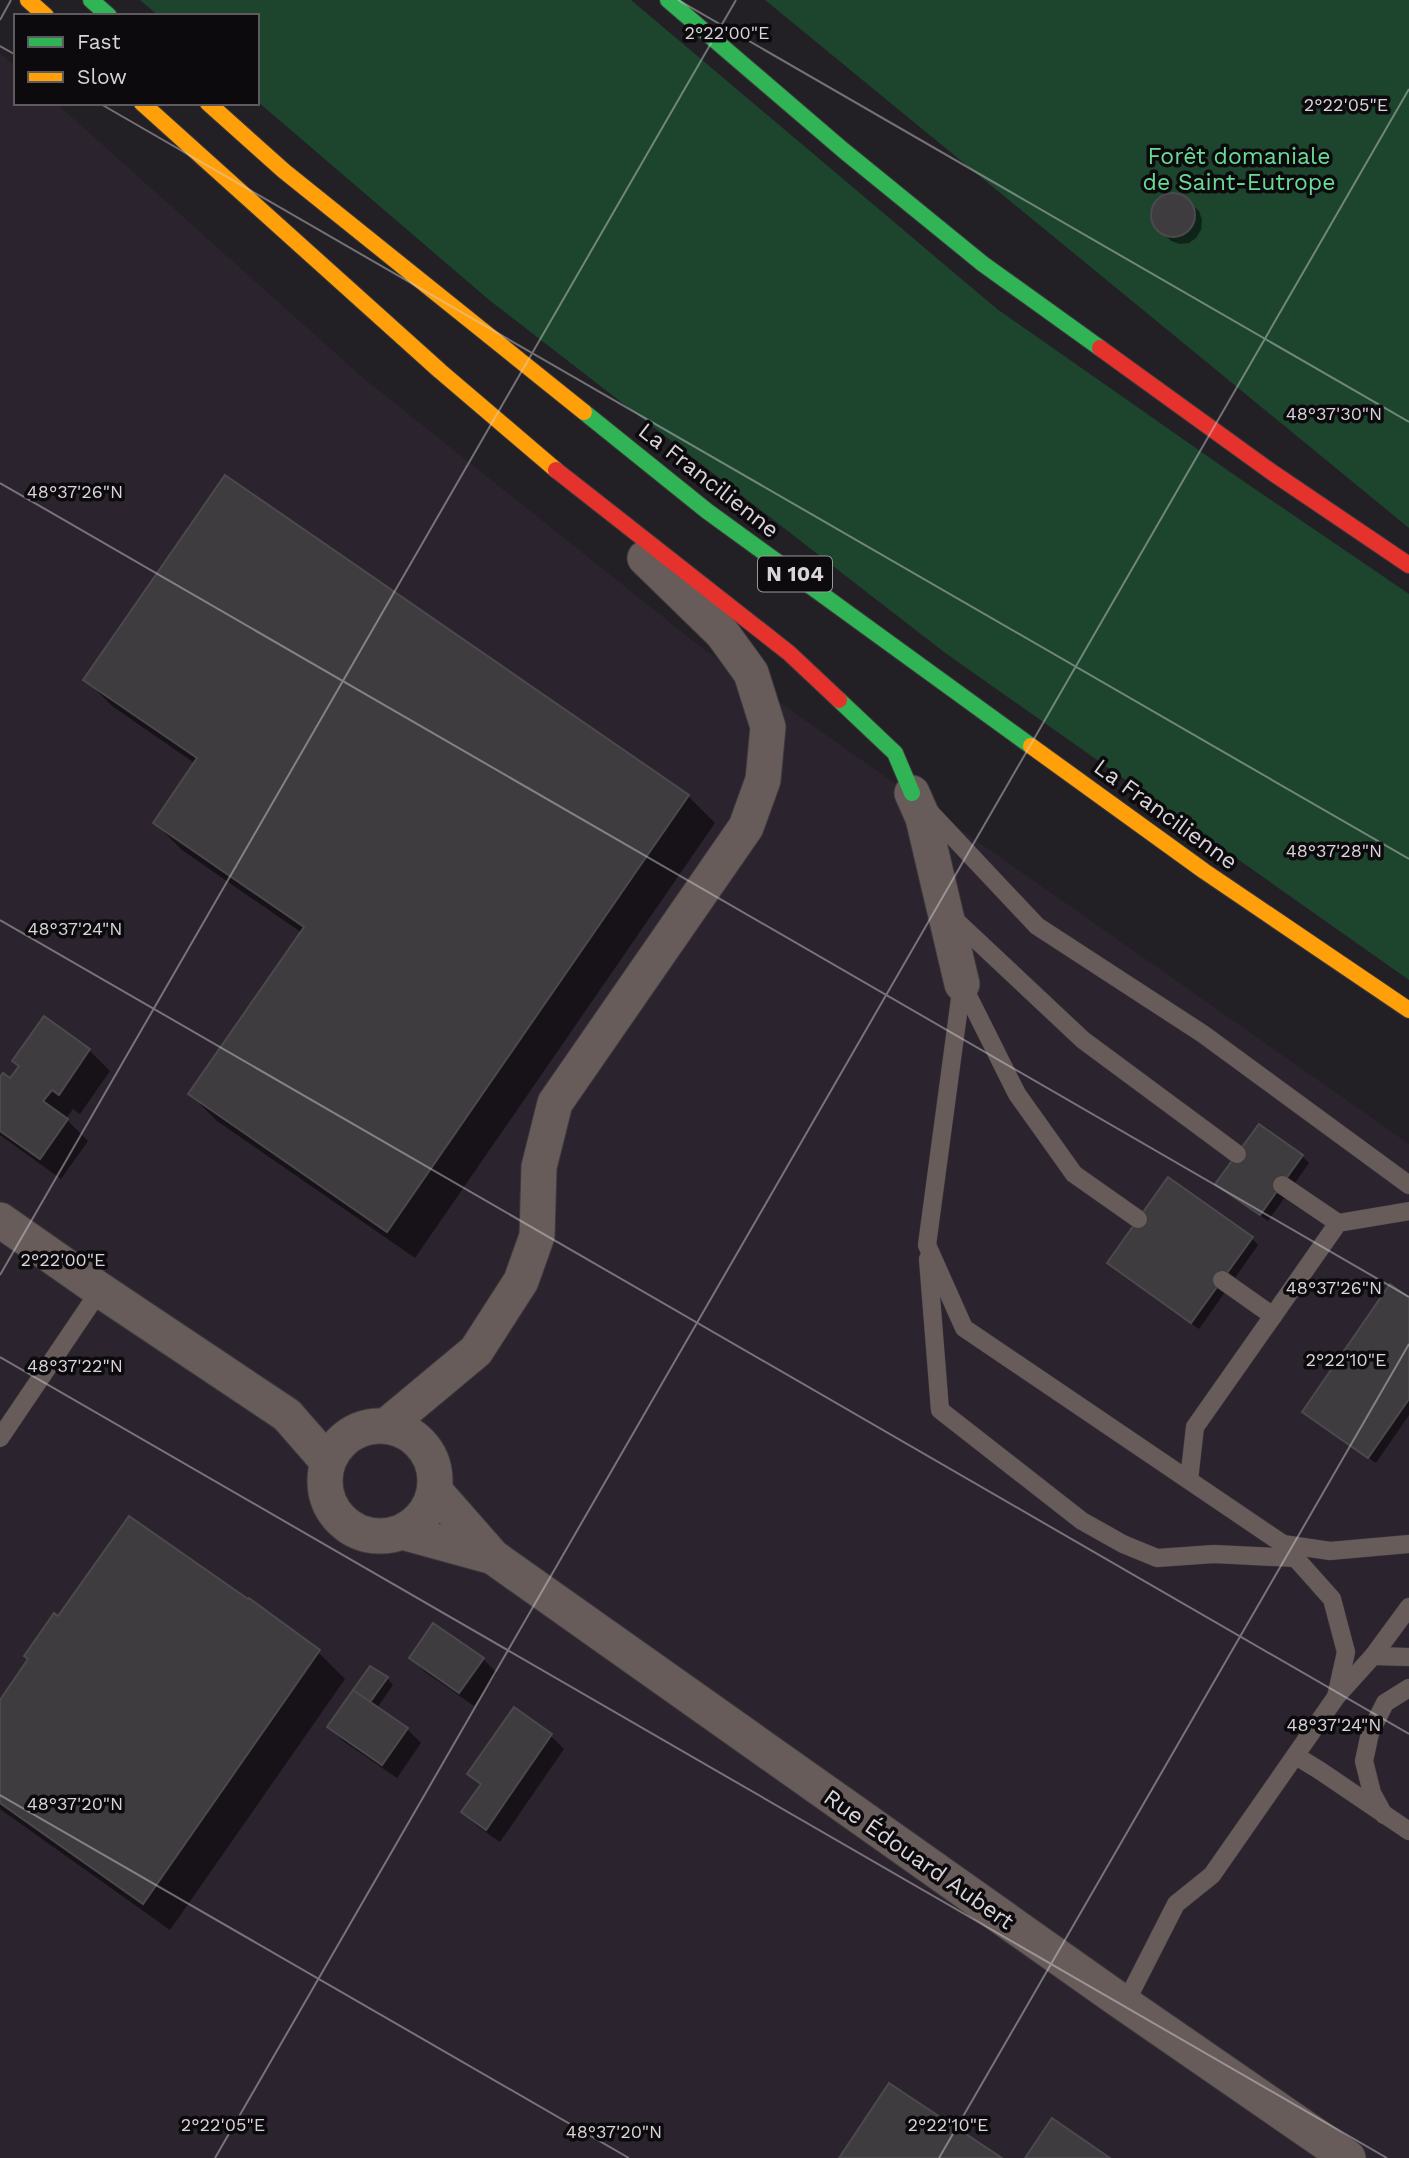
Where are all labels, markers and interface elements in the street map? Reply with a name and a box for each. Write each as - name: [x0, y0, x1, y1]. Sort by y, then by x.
- legend: [14, 14, 259, 105]
- text: 2°22'00"E: [684, 22, 770, 43]
- text: Fast: [77, 29, 121, 54]
- text: Slow: [77, 64, 127, 89]
- text: 2°22'05"E: [1304, 94, 1388, 115]
- park label: Forêt domaniale de Saint-Eutrope: [1142, 143, 1336, 196]
- text: 48°37'30"N: [1286, 403, 1382, 424]
- street label: La Francilienne: [633, 417, 784, 544]
- text: 48°37'26"N: [27, 481, 123, 502]
- road number: N 104: [758, 556, 832, 592]
- street label: La Francilienne: [1089, 753, 1243, 875]
- text: 48°37'28"N: [1286, 840, 1382, 861]
- text: 48°37'24"N: [28, 918, 122, 939]
- text: 2°22'00"E: [20, 1249, 106, 1270]
- text: 48°37'26"N: [1286, 1277, 1382, 1298]
- text: 2°22'10"E: [1306, 1349, 1386, 1370]
- text: 48°37'22"N: [27, 1355, 123, 1376]
- text: 48°37'24"N: [1287, 1714, 1381, 1735]
- street label: Rue Édouard Aubert: [819, 1784, 1019, 1935]
- text: 48°37'20"N: [27, 1793, 123, 1814]
- text: 2°22'05"E: [181, 2114, 265, 2135]
- text: 2°22'10"E: [908, 2114, 988, 2135]
- text: 48°37'20"N: [566, 2121, 662, 2142]

